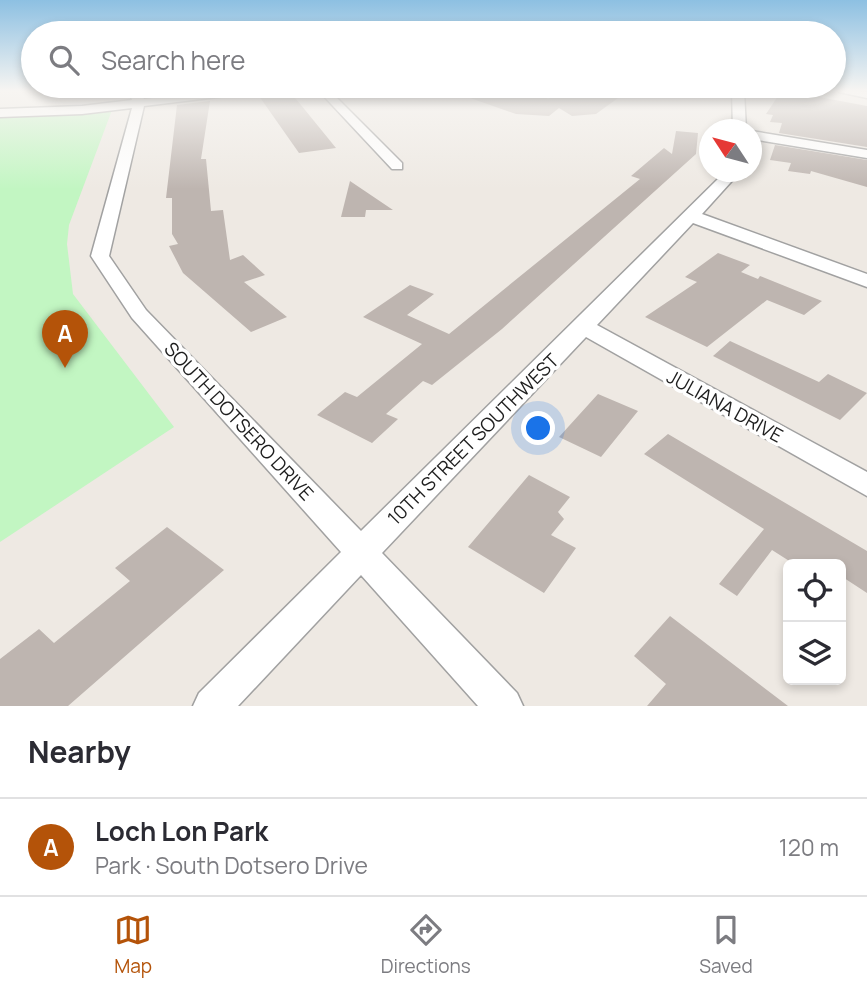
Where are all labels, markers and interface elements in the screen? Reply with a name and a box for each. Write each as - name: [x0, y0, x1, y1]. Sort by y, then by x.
- search box: [21, 21, 846, 98]
- icon: search: [45, 41, 83, 79]
- text: Search here: [101, 42, 246, 78]
- north arrow: [699, 119, 762, 182]
- pin: A: [42, 310, 88, 368]
- street label: SOUTH DOTSERO DRIVE: [159, 336, 319, 506]
- street label: 10TH STREET SOUTHWEST: [382, 347, 565, 530]
- street label: JULIANA DRIVE: [662, 363, 788, 449]
- your location: [521, 411, 555, 445]
- map controls: [783, 559, 846, 685]
- button: locate: [783, 559, 846, 622]
- button: layers: [783, 622, 846, 685]
- text: Nearby: [28, 731, 131, 772]
- text: Loch Lon Park: [95, 813, 268, 849]
- text: A: [43, 831, 59, 863]
- text: 120 m: [779, 831, 839, 863]
- text: Park · South Dotsero Drive: [95, 849, 368, 881]
- tab: Map: [114, 911, 152, 979]
- tab: Directions: [381, 911, 471, 979]
- tab: Saved: [699, 911, 753, 979]

